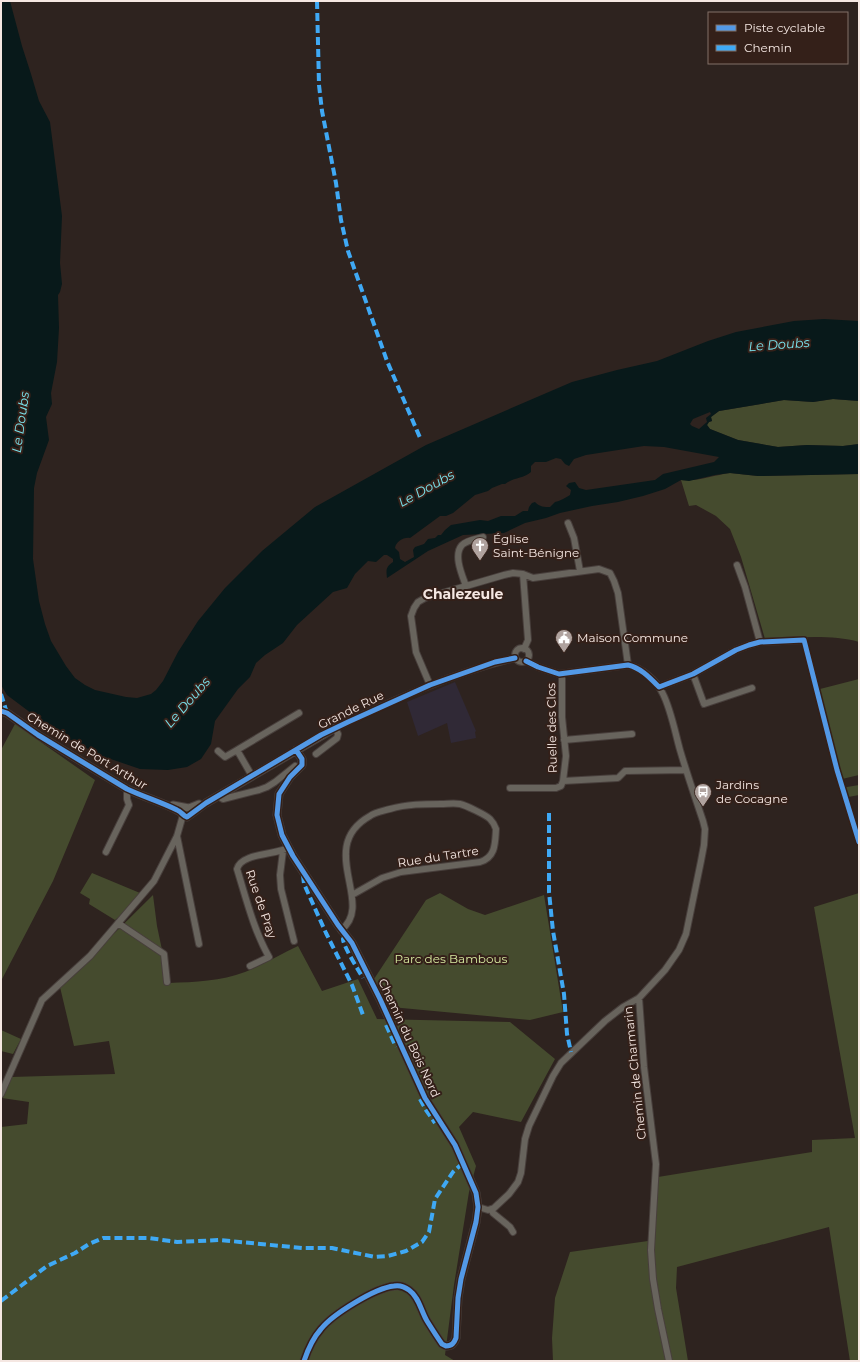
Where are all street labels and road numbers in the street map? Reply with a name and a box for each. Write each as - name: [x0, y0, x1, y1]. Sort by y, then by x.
- street label: Ruelle des Clos: [543, 683, 560, 773]
- street label: Grande Rue: [315, 687, 386, 732]
- street label: Chemin de Port Arthur: [24, 709, 150, 793]
- street label: Rue du Tartre: [396, 843, 480, 870]
- street label: Rue de Pray: [243, 868, 280, 941]
- street label: Chemin du Bois Nord: [375, 976, 444, 1100]
- street label: Chemin de Charmarin: [620, 1006, 649, 1140]

